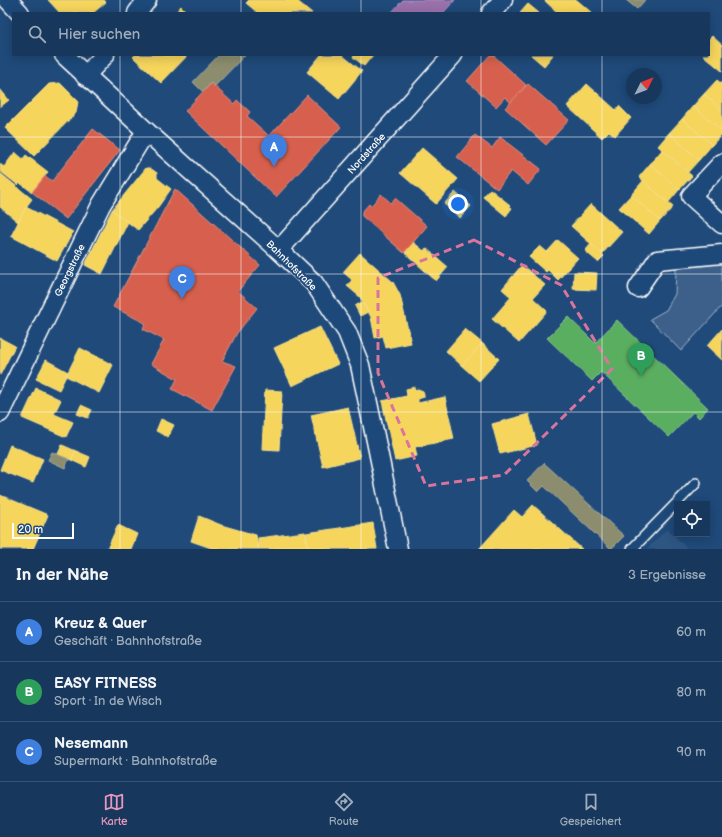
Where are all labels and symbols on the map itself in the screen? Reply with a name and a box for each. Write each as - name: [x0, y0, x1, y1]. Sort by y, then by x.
- north arrow: [626, 68, 662, 104]
- street label: Nordstraße: [345, 131, 388, 177]
- pin: A: [261, 134, 287, 167]
- your location: [448, 194, 468, 214]
- street label: Bahnhofstraße: [264, 238, 319, 293]
- street label: Georgstraße: [52, 242, 88, 299]
- pin: C: [169, 266, 195, 299]
- pin: B: [628, 343, 654, 376]
- scale bar: [12, 521, 74, 540]

